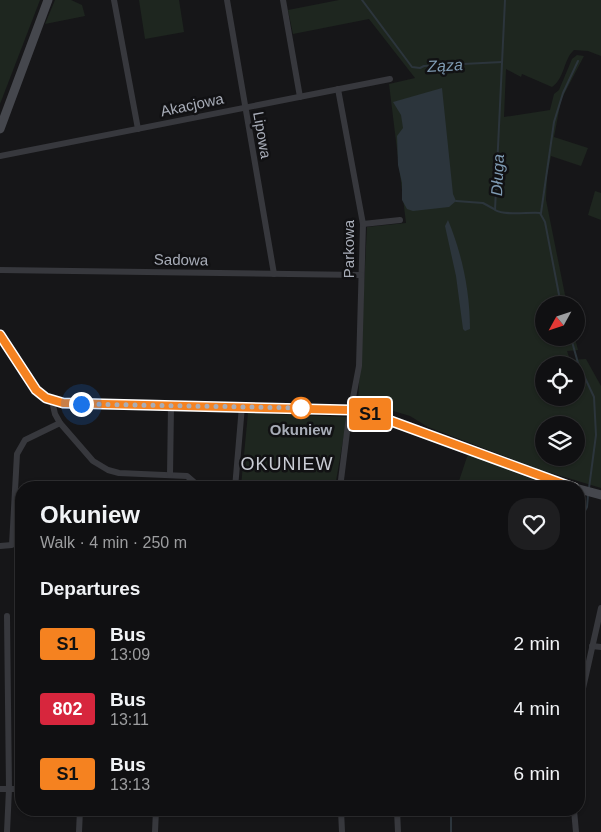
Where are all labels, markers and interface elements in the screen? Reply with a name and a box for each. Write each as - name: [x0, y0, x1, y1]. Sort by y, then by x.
- water label: Ząza: [426, 56, 463, 75]
- street label: Akacjowa: [159, 89, 226, 119]
- street label: Lipowa: [250, 110, 275, 160]
- water label: Długa: [488, 154, 507, 196]
- street label: Parkowa: [340, 219, 357, 278]
- street label: Sadowa: [154, 251, 209, 268]
- north arrow: [535, 296, 585, 346]
- map controls: [535, 296, 585, 466]
- button: locate: [535, 356, 585, 406]
- your location: [69, 392, 94, 417]
- marker: Okuniew: [290, 397, 312, 419]
- line badge: S1: [348, 398, 392, 430]
- text: S1: [359, 404, 381, 424]
- button: layers: [535, 416, 585, 466]
- place label: Okuniew: [270, 421, 333, 438]
- district label: OKUNIEW: [240, 454, 334, 474]
- button: heart: [508, 498, 560, 550]
- text: Okuniew: [40, 501, 140, 528]
- text: Walk · 4 min · 250 m: [40, 534, 187, 551]
- text: Departures: [40, 578, 140, 599]
- text: Bus: [110, 624, 146, 645]
- text: 2 min: [514, 633, 560, 654]
- text: S1: [56, 634, 79, 654]
- text: 13:09: [110, 646, 150, 663]
- text: Bus: [110, 689, 146, 710]
- text: 4 min: [514, 698, 560, 719]
- text: 802: [52, 699, 83, 719]
- text: 13:11: [110, 711, 149, 728]
- text: Bus: [110, 754, 146, 775]
- text: 6 min: [514, 763, 560, 784]
- text: S1: [56, 764, 79, 784]
- text: 13:13: [110, 776, 150, 793]

